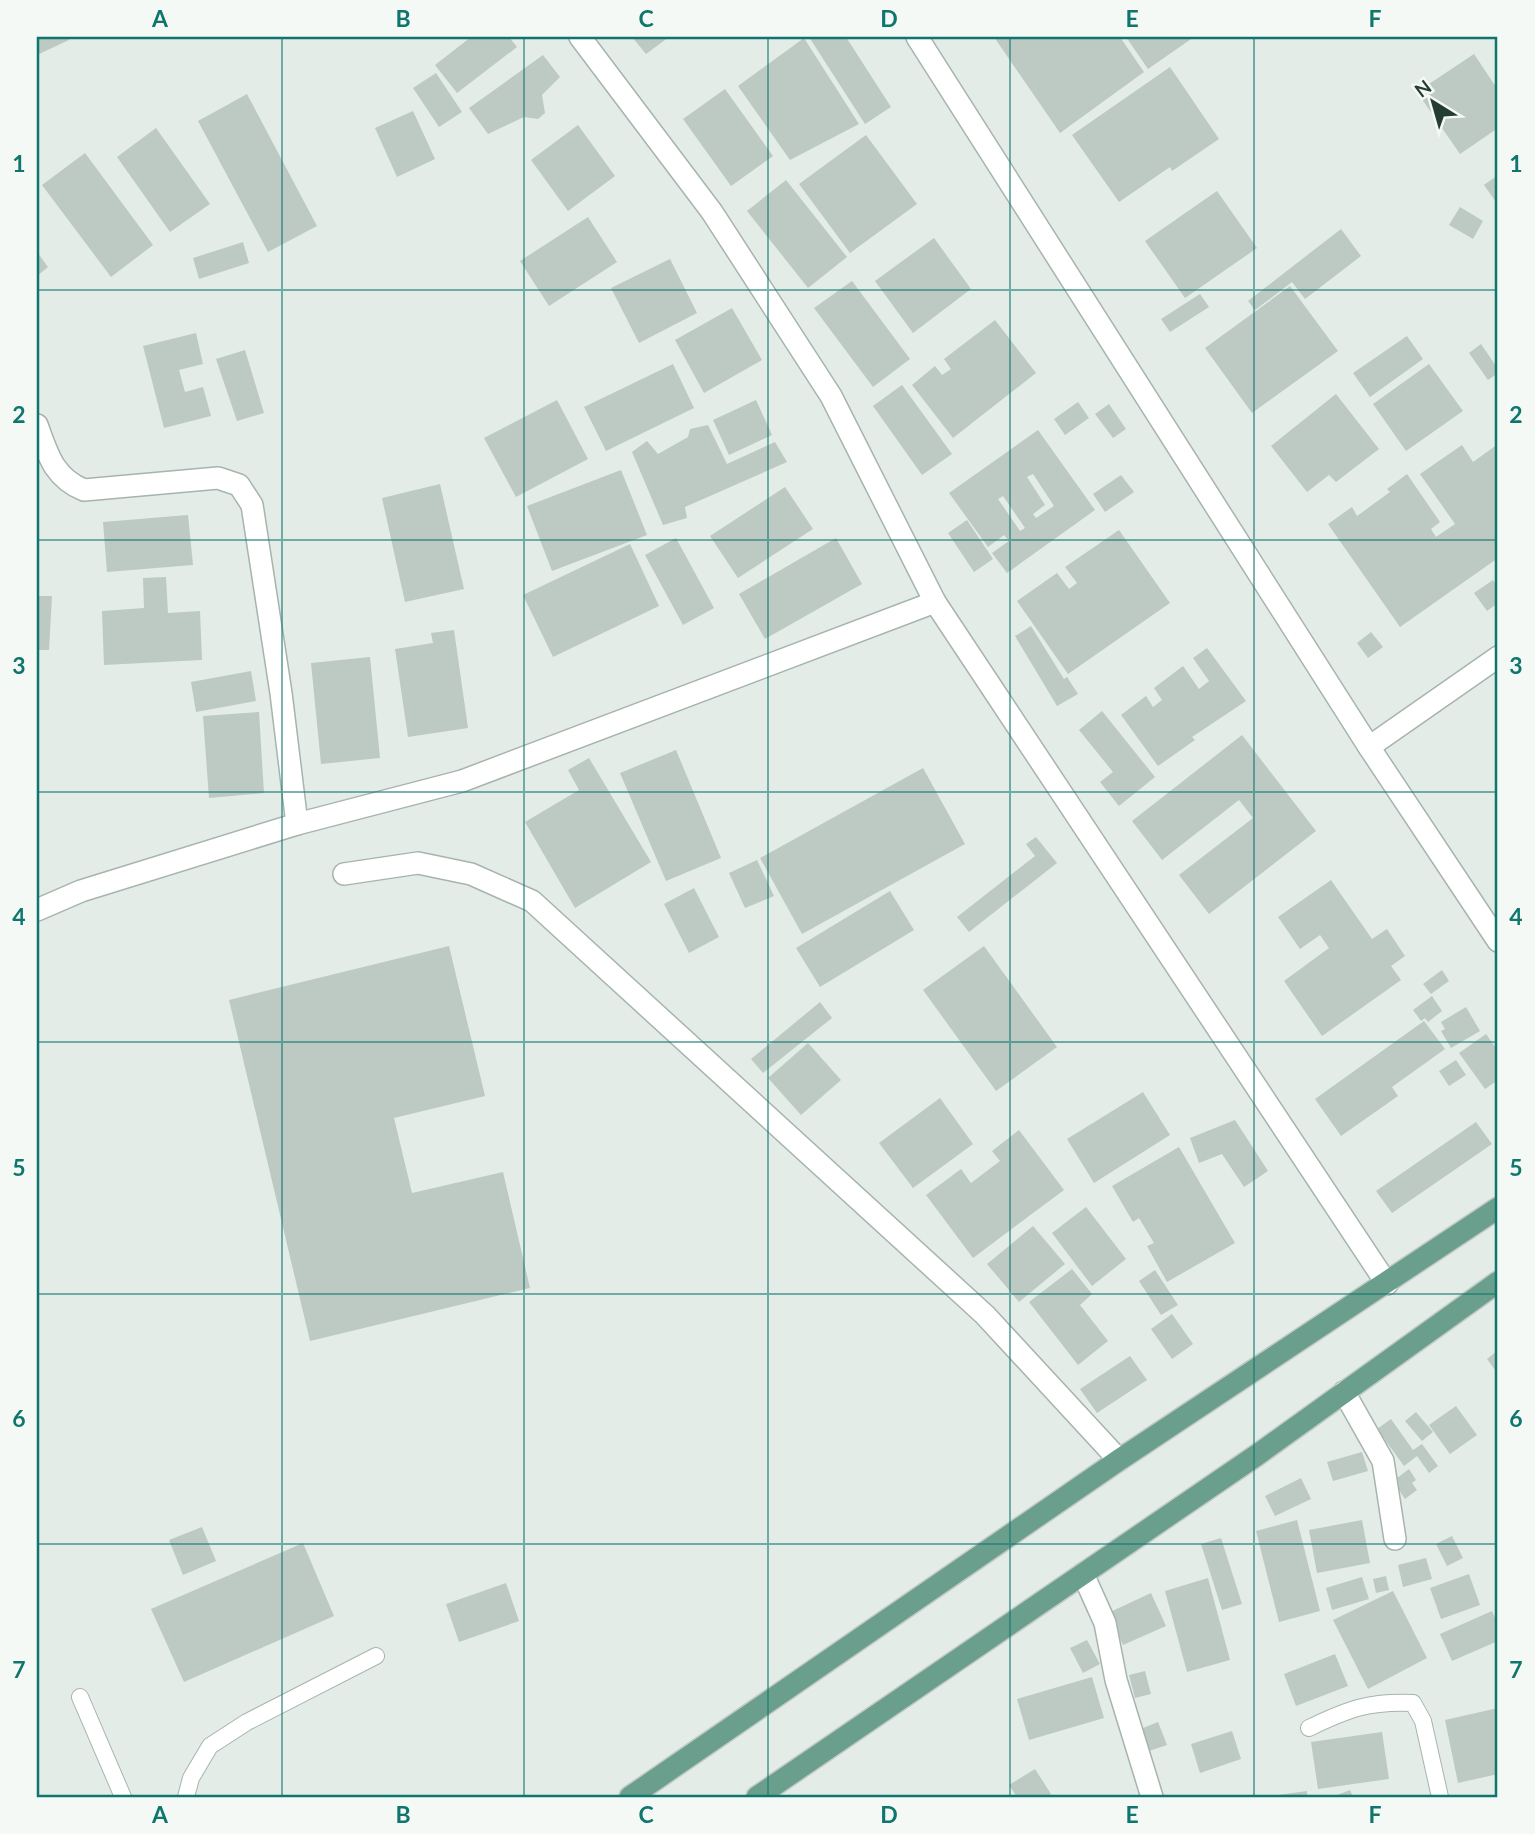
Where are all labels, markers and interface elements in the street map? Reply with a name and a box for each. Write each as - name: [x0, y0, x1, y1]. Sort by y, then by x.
- text: A: [151, 4, 169, 32]
- text: B: [395, 4, 411, 32]
- text: C: [638, 4, 654, 32]
- text: D: [880, 4, 898, 32]
- text: E: [1125, 4, 1139, 32]
- text: F: [1368, 4, 1382, 32]
- north arrow: [1398, 66, 1468, 136]
- text: N: [1410, 74, 1435, 102]
- text: 1: [12, 149, 26, 177]
- text: 1: [1509, 149, 1523, 177]
- text: 2: [12, 400, 26, 428]
- text: 2: [1509, 400, 1523, 428]
- text: 3: [12, 651, 26, 679]
- text: 3: [1509, 651, 1523, 679]
- text: 4: [12, 902, 26, 930]
- text: 4: [1509, 902, 1523, 930]
- text: 5: [12, 1153, 26, 1181]
- text: 5: [1509, 1153, 1523, 1181]
- text: 6: [12, 1404, 26, 1432]
- text: 6: [1509, 1404, 1523, 1432]
- text: 7: [12, 1655, 26, 1683]
- text: 7: [1509, 1655, 1523, 1683]
- text: A: [151, 1800, 169, 1828]
- text: B: [395, 1800, 411, 1828]
- text: C: [638, 1800, 654, 1828]
- text: D: [880, 1800, 898, 1828]
- text: E: [1125, 1800, 1139, 1828]
- text: F: [1368, 1800, 1382, 1828]

